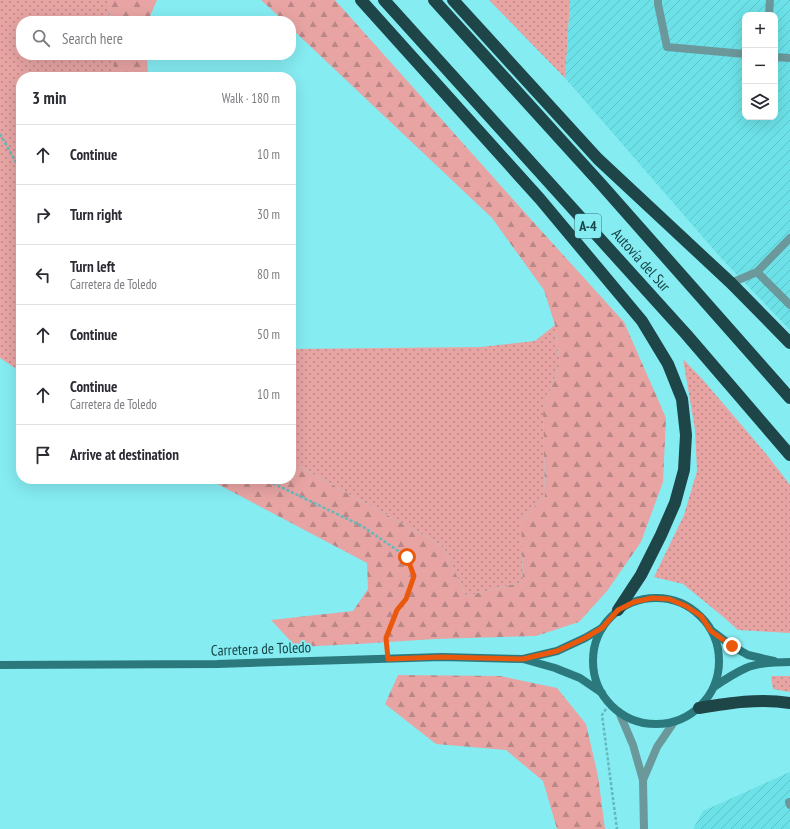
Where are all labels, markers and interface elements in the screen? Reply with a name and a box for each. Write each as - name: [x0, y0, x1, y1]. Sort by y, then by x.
- map controls: [742, 12, 778, 120]
- button: +: [742, 12, 778, 48]
- search box: [16, 16, 296, 60]
- icon: search: [30, 27, 52, 49]
- text: Search here: [62, 29, 123, 48]
- button: −: [742, 48, 778, 84]
- button: layers: [742, 84, 778, 120]
- text: 3 min: [32, 87, 66, 109]
- text: Walk · 180 m: [222, 90, 280, 107]
- icon: ahead: [32, 144, 54, 166]
- text: Continue: [70, 145, 117, 164]
- text: 10 m: [257, 146, 280, 163]
- icon: right: [32, 204, 54, 226]
- text: Turn right: [70, 205, 122, 224]
- text: 30 m: [257, 206, 280, 223]
- road number: A-4: [575, 214, 601, 238]
- street label: Autovía del Sur: [608, 224, 675, 296]
- text: Turn left: [70, 257, 115, 276]
- icon: left: [32, 264, 54, 286]
- text: 80 m: [257, 266, 280, 283]
- text: Carretera de Toledo: [70, 276, 157, 293]
- icon: ahead: [32, 324, 54, 346]
- text: Continue: [70, 325, 117, 344]
- text: 50 m: [257, 326, 280, 343]
- text: Continue: [70, 377, 117, 396]
- icon: ahead: [32, 384, 54, 406]
- text: 10 m: [257, 386, 280, 403]
- text: Carretera de Toledo: [70, 396, 157, 413]
- icon: arrive: [32, 444, 54, 466]
- text: Arrive at destination: [70, 445, 179, 464]
- route start: [398, 548, 416, 566]
- street label: Carretera de Toledo: [210, 637, 311, 660]
- route end: [723, 637, 741, 655]

